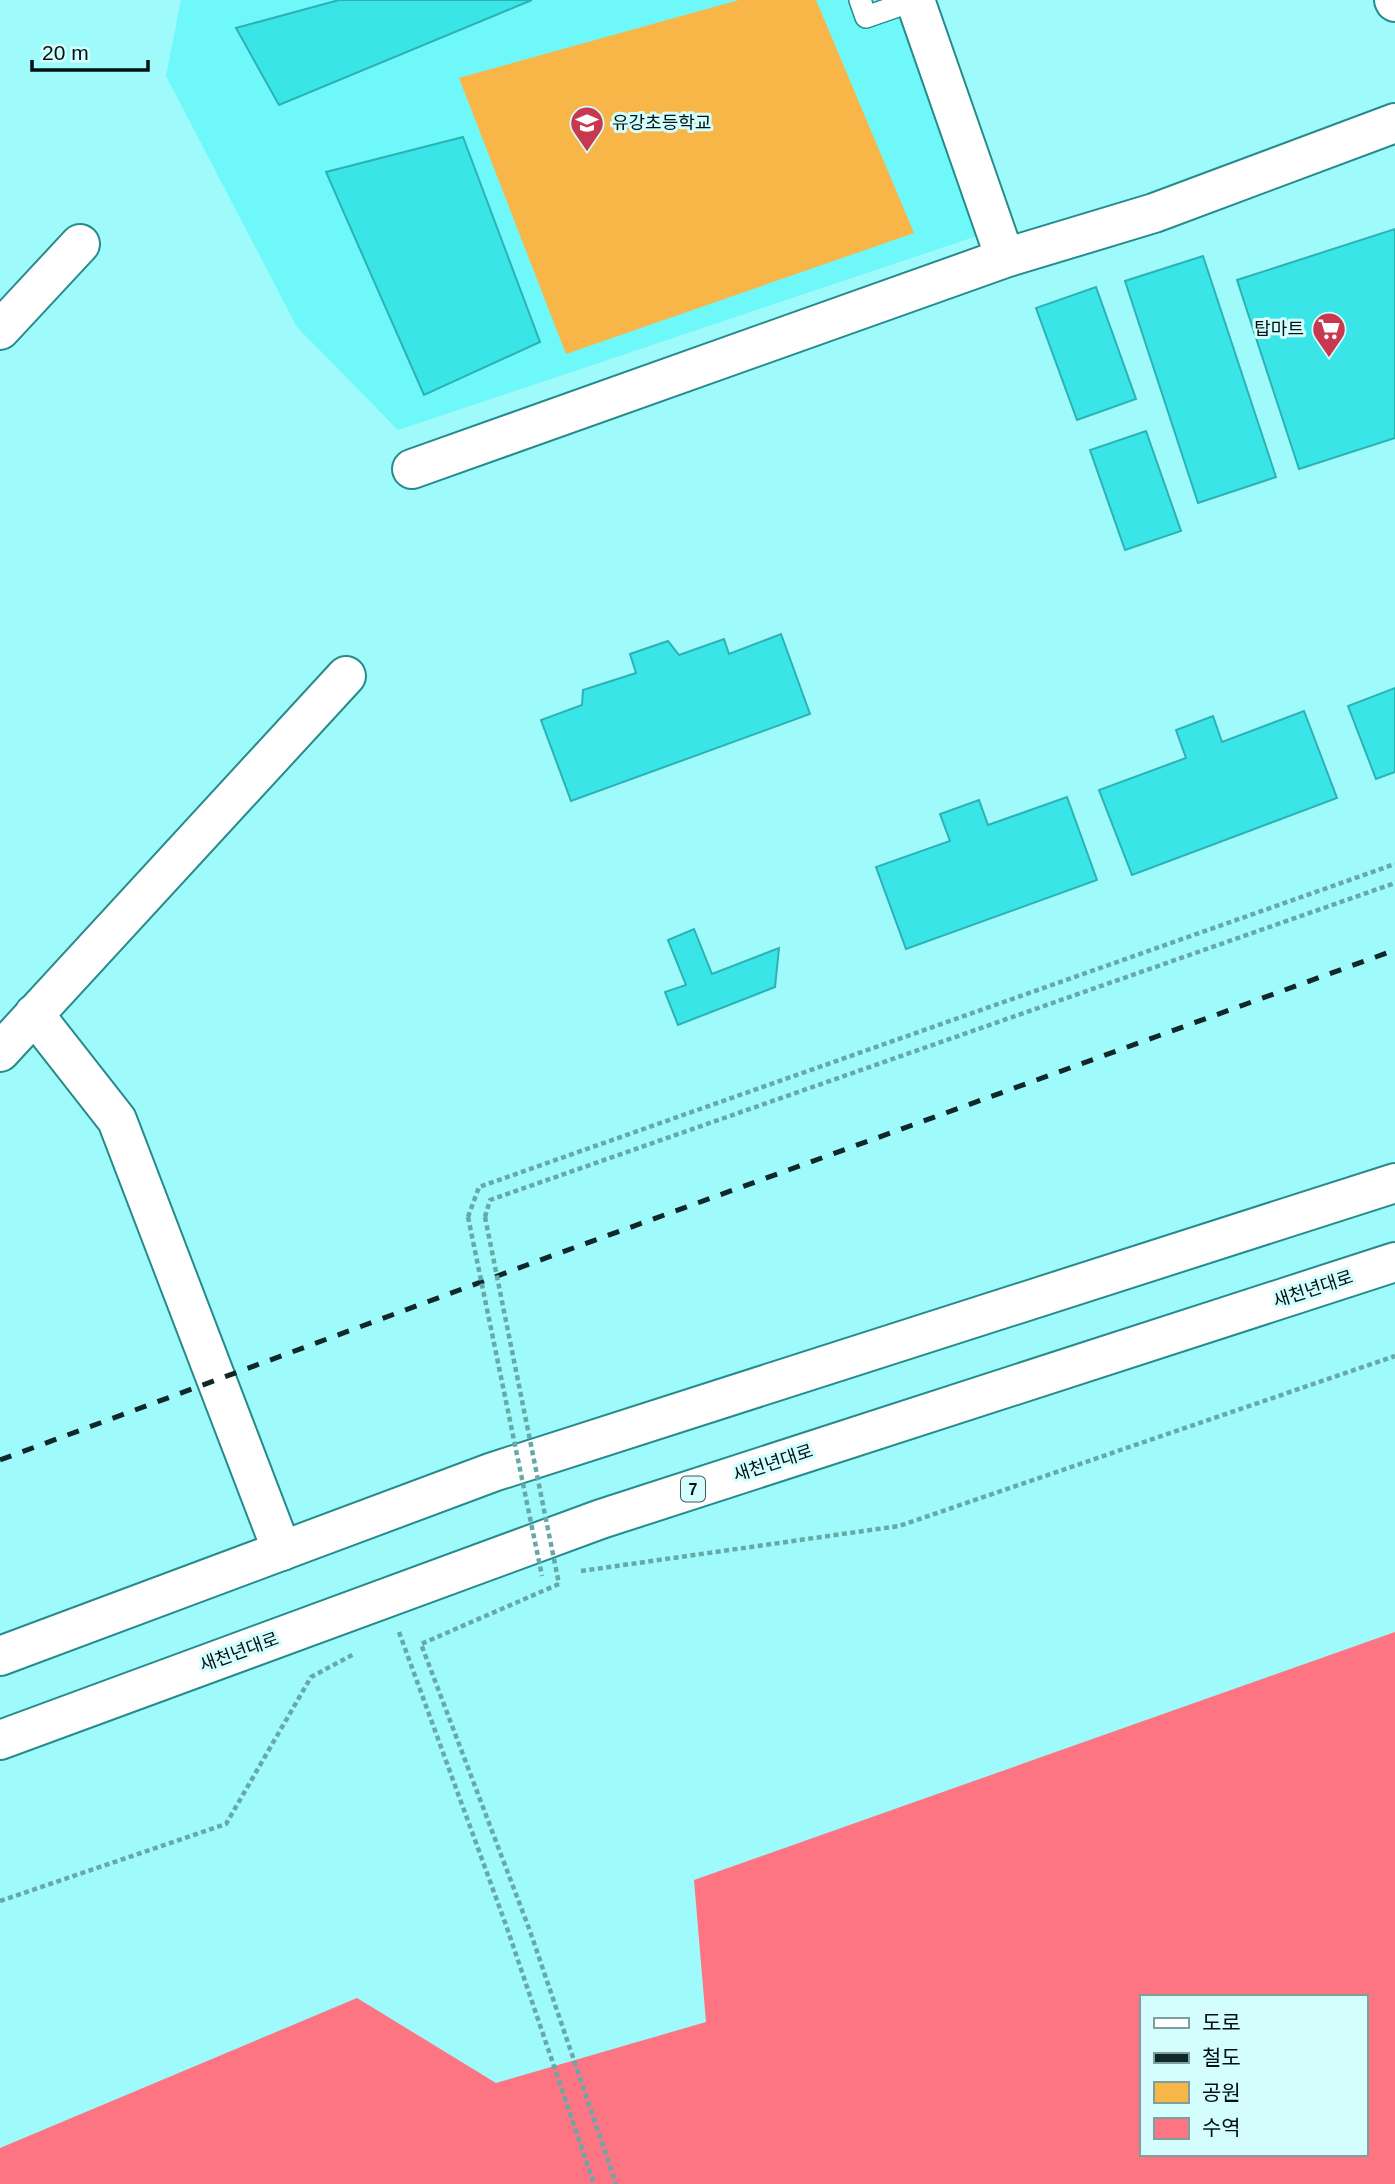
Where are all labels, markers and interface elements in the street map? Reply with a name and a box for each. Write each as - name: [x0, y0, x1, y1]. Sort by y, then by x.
- scale bar: [32, 28, 147, 72]
- text: 20 m: [42, 41, 89, 64]
- school or university icon: 유강초등학교: [568, 104, 606, 153]
- place label: 유강초등학교: [612, 113, 711, 133]
- supermarket icon: 탑마트: [1310, 310, 1348, 359]
- place label: 탑마트: [1254, 319, 1304, 339]
- street label: 새천년대로: [1271, 1267, 1355, 1311]
- street label: 새천년대로: [731, 1441, 815, 1485]
- road number: 7: [681, 1476, 705, 1502]
- street label: 새천년대로: [197, 1628, 281, 1676]
- legend: [1140, 1995, 1367, 2156]
- text: 도로: [1202, 2011, 1241, 2034]
- text: 철도: [1202, 2046, 1241, 2069]
- text: 공원: [1202, 2081, 1241, 2104]
- text: 수역: [1202, 2116, 1241, 2139]

